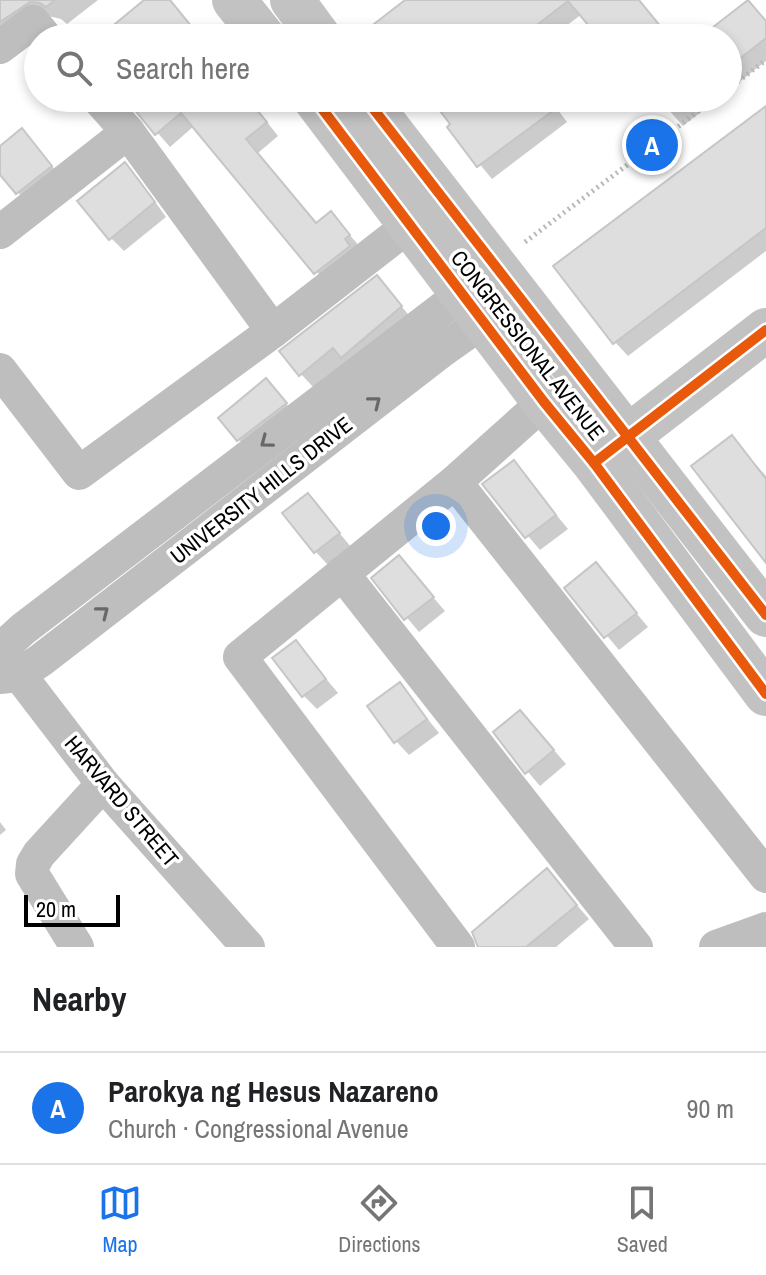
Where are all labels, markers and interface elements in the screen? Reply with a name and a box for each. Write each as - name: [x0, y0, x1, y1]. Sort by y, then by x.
- search box: [24, 24, 742, 112]
- icon: search: [52, 46, 96, 90]
- text: Search here: [116, 48, 250, 88]
- pin: A: [626, 115, 678, 175]
- street label: CONGRESSIONAL AVENUE: [444, 244, 612, 446]
- one-way arrow: [366, 398, 381, 412]
- street label: UNIVERSITY HILLS DRIVE: [164, 409, 358, 571]
- one-way arrow: [261, 432, 275, 447]
- your location: [416, 506, 456, 546]
- one-way arrow: [94, 608, 109, 622]
- street label: HARVARD STREET: [58, 729, 186, 873]
- scale bar: [24, 891, 120, 927]
- text: 20 m: [36, 894, 76, 924]
- text: Nearby: [32, 976, 127, 1022]
- text: Parokya ng Hesus Nazareno: [108, 1071, 439, 1111]
- text: A: [50, 1091, 66, 1126]
- text: 90 m: [687, 1091, 734, 1126]
- text: Church · Congressional Avenue: [108, 1111, 409, 1146]
- tab: Map: [98, 1181, 142, 1259]
- tab: Directions: [338, 1181, 421, 1259]
- tab: Saved: [617, 1181, 668, 1259]

